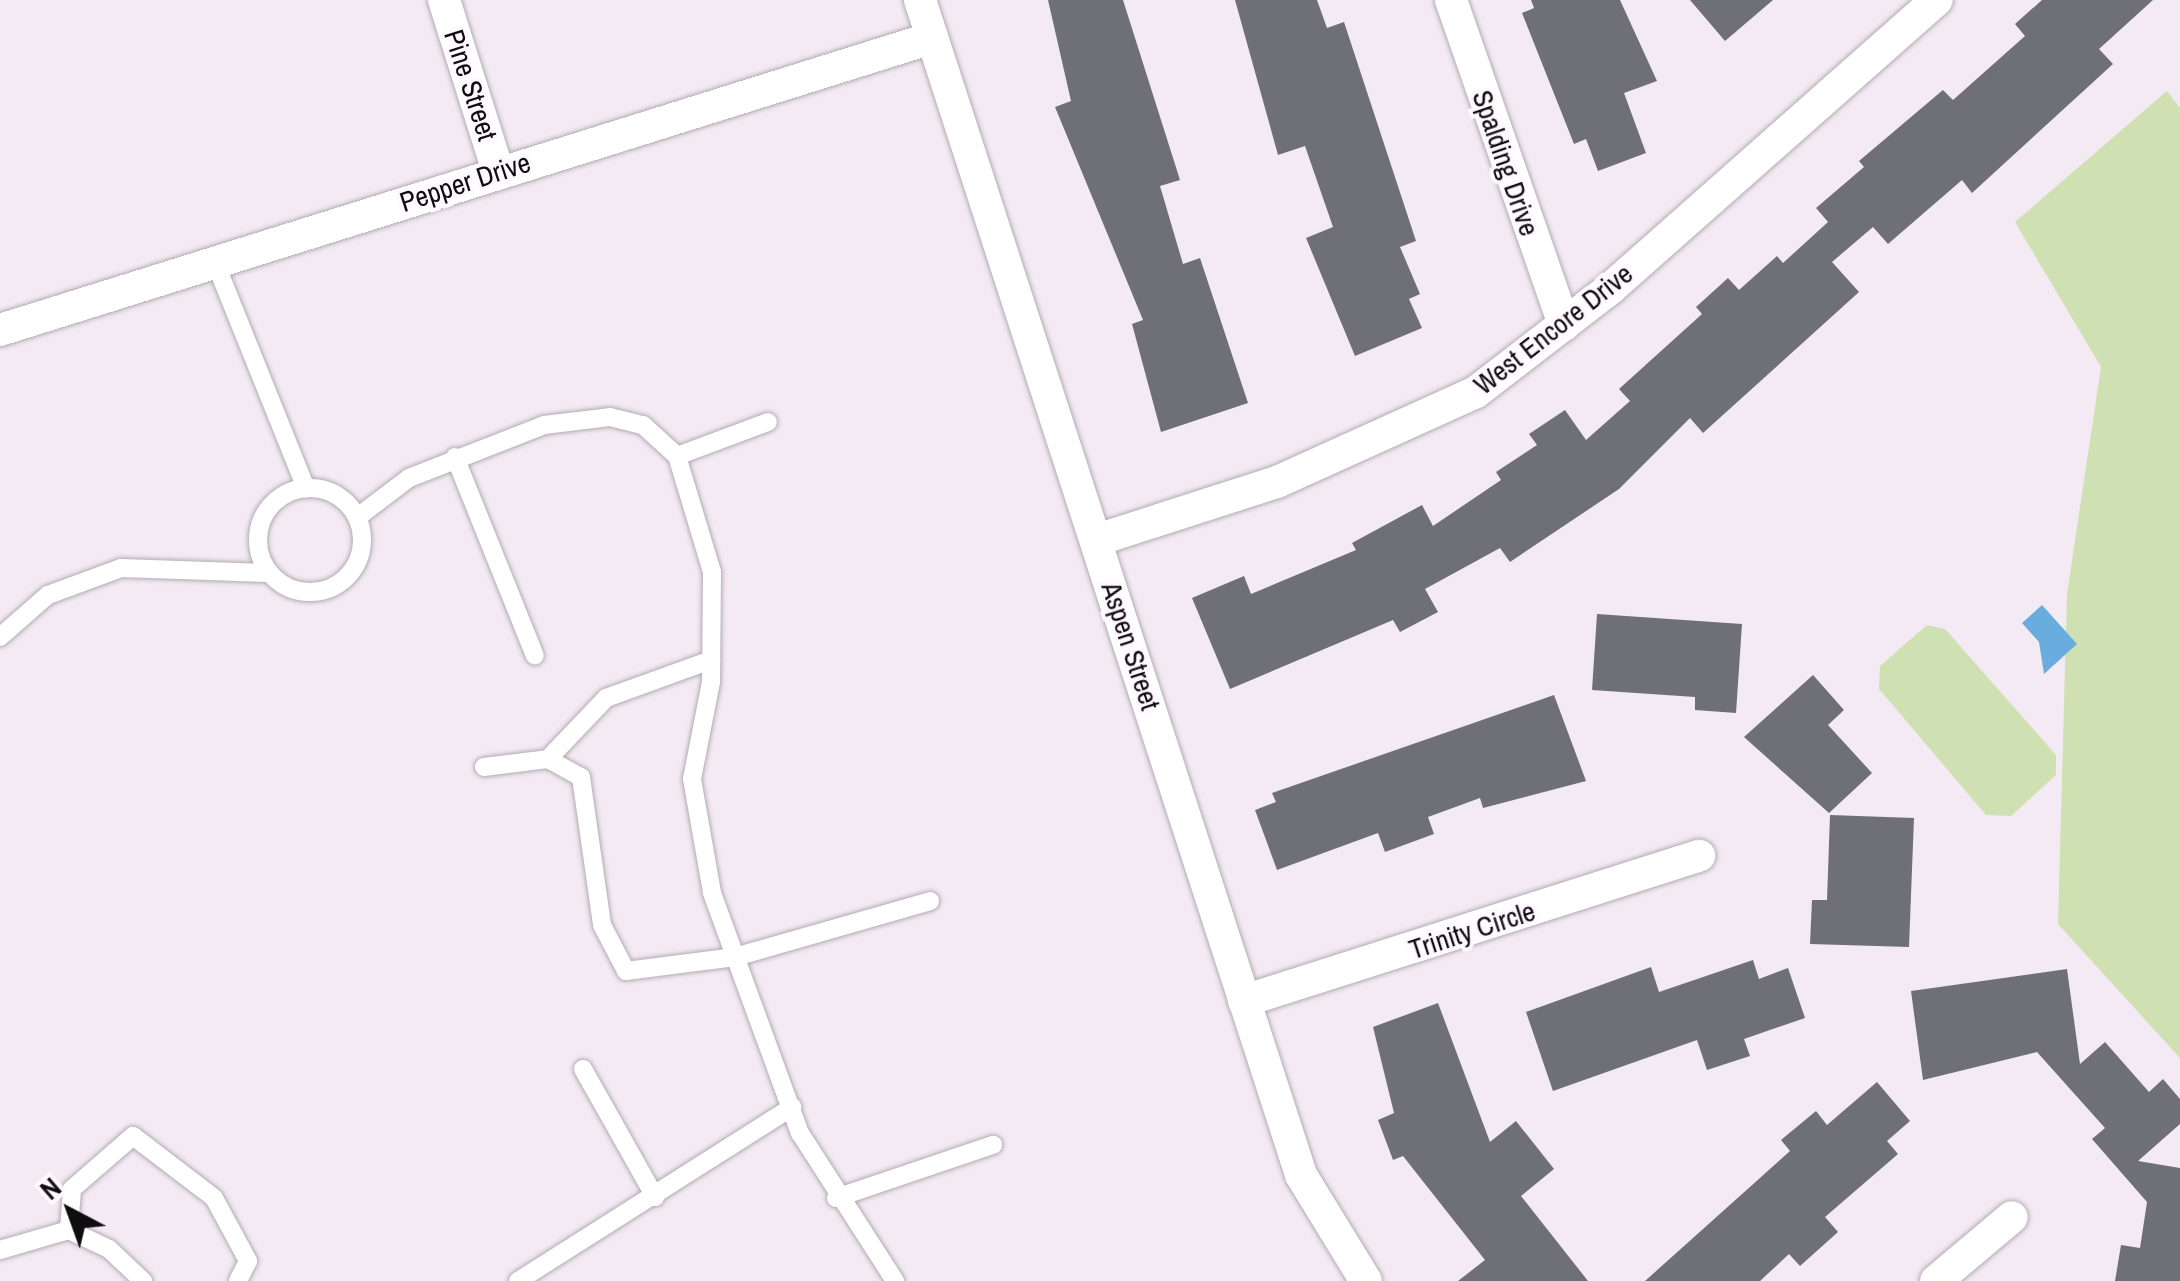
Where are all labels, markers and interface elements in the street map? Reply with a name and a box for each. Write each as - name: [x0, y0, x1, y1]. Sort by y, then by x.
- street label: Pine Street: [437, 25, 505, 145]
- street label: Spalding Drive: [1465, 86, 1547, 240]
- street label: Pepper Drive: [395, 145, 535, 219]
- street label: West Encore Drive: [1467, 257, 1639, 401]
- street label: Aspen Street: [1095, 578, 1167, 714]
- street label: Trinity Circle: [1405, 894, 1539, 966]
- north arrow: [20, 1161, 120, 1261]
- text: N: [32, 1169, 69, 1208]

